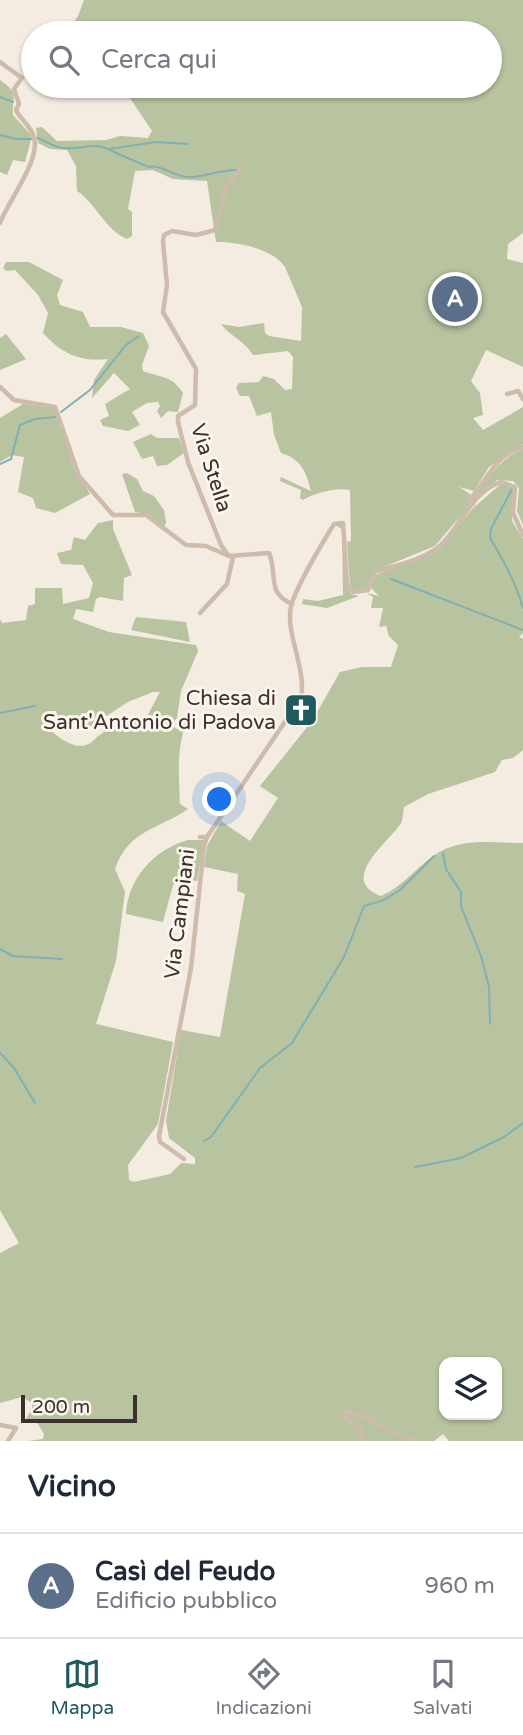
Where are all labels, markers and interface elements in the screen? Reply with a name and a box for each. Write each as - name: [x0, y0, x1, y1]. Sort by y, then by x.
- search box: [21, 21, 502, 98]
- icon: search: [45, 41, 83, 79]
- text: Cerca qui: [101, 44, 217, 75]
- pin: A: [432, 273, 478, 325]
- street label: Via Stella: [185, 421, 237, 515]
- place label: Chiesa di Sant'Antonio di Padova: [43, 686, 276, 735]
- church icon: Chiesa di Sant'Antonio di Padova: [282, 691, 320, 729]
- your location: [202, 782, 236, 816]
- street label: Via Campiani: [160, 848, 200, 980]
- map controls: [439, 1357, 502, 1420]
- button: layers: [439, 1357, 502, 1420]
- scale bar: [21, 1392, 136, 1424]
- text: 200 m: [32, 1396, 90, 1418]
- text: Vicino: [28, 1468, 116, 1505]
- text: Casì del Feudo: [95, 1556, 275, 1587]
- text: A: [42, 1572, 60, 1600]
- text: 960 m: [425, 1572, 495, 1600]
- text: Edificio pubblico: [95, 1587, 277, 1615]
- tab: Mappa: [51, 1655, 114, 1719]
- tab: Indicazioni: [215, 1655, 312, 1719]
- tab: Salvati: [413, 1655, 472, 1719]

